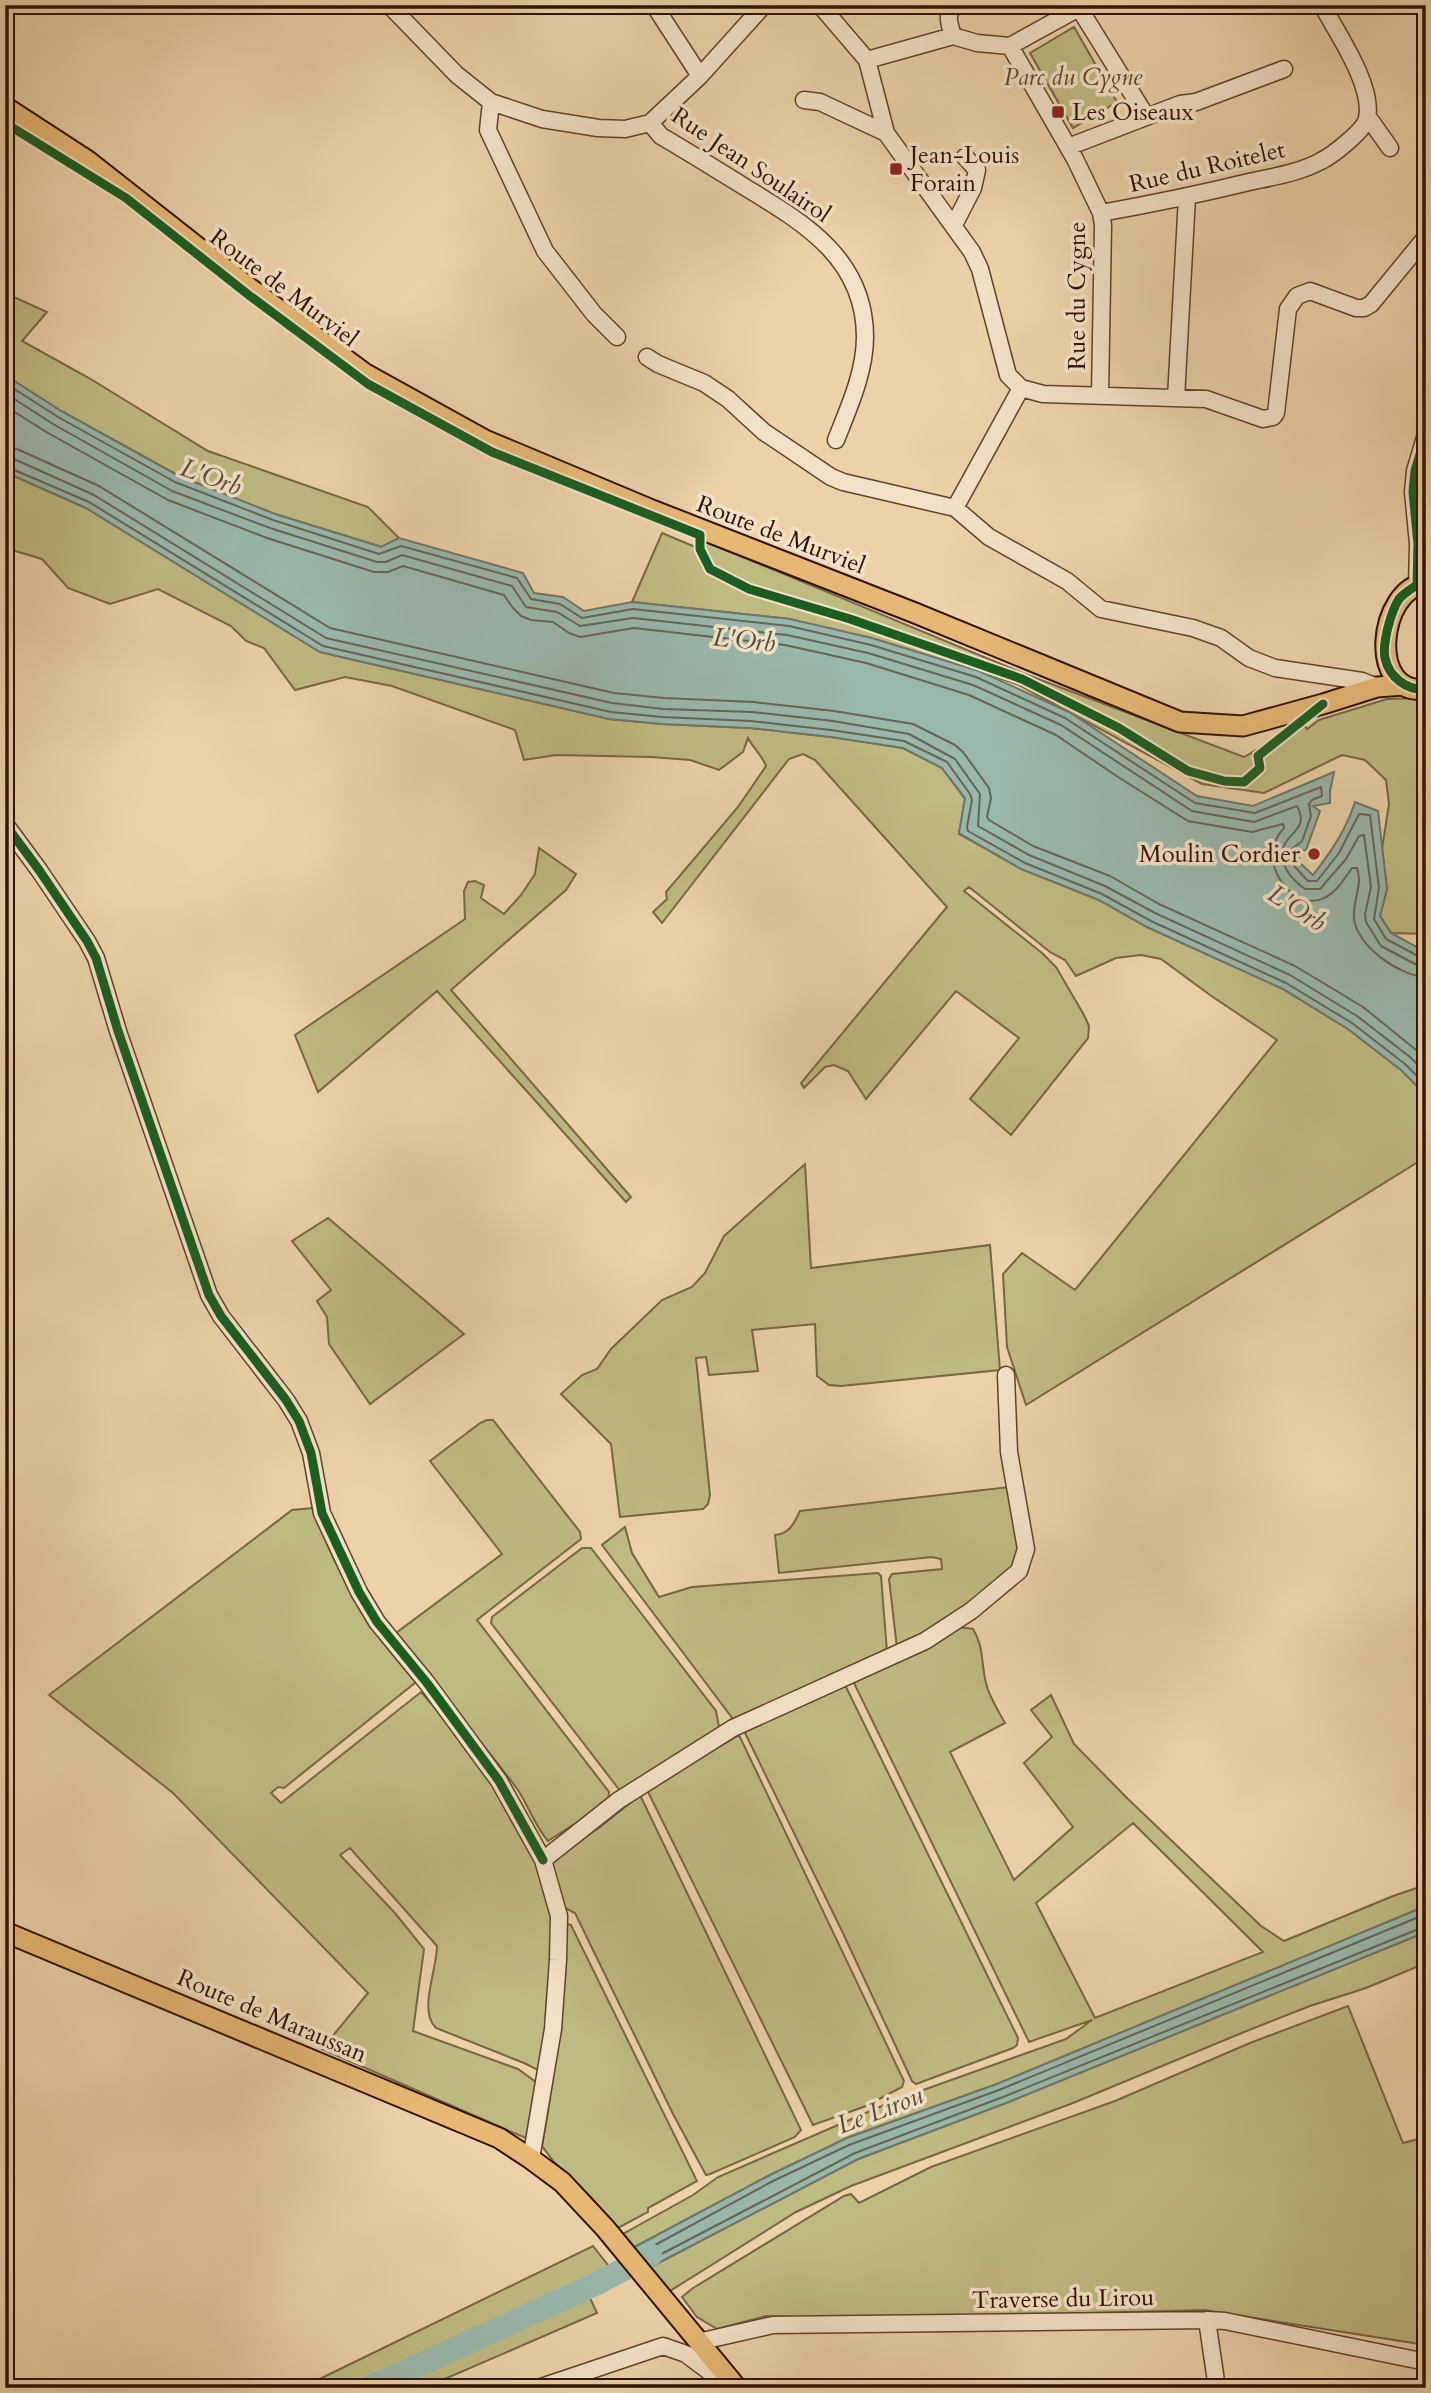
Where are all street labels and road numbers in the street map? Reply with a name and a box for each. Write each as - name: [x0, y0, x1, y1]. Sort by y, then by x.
- street label: Rue Jean Soulairol: [665, 99, 837, 231]
- street label: Rue du Roitelet: [1126, 133, 1289, 201]
- street label: Route de Murviel: [203, 221, 365, 355]
- street label: Rue du Cygne: [1061, 222, 1094, 370]
- street label: Route de Murviel: [692, 488, 870, 582]
- street label: Route de Maraussan: [172, 1961, 372, 2071]
- street label: Traverse du Lirou: [971, 2281, 1155, 2317]

